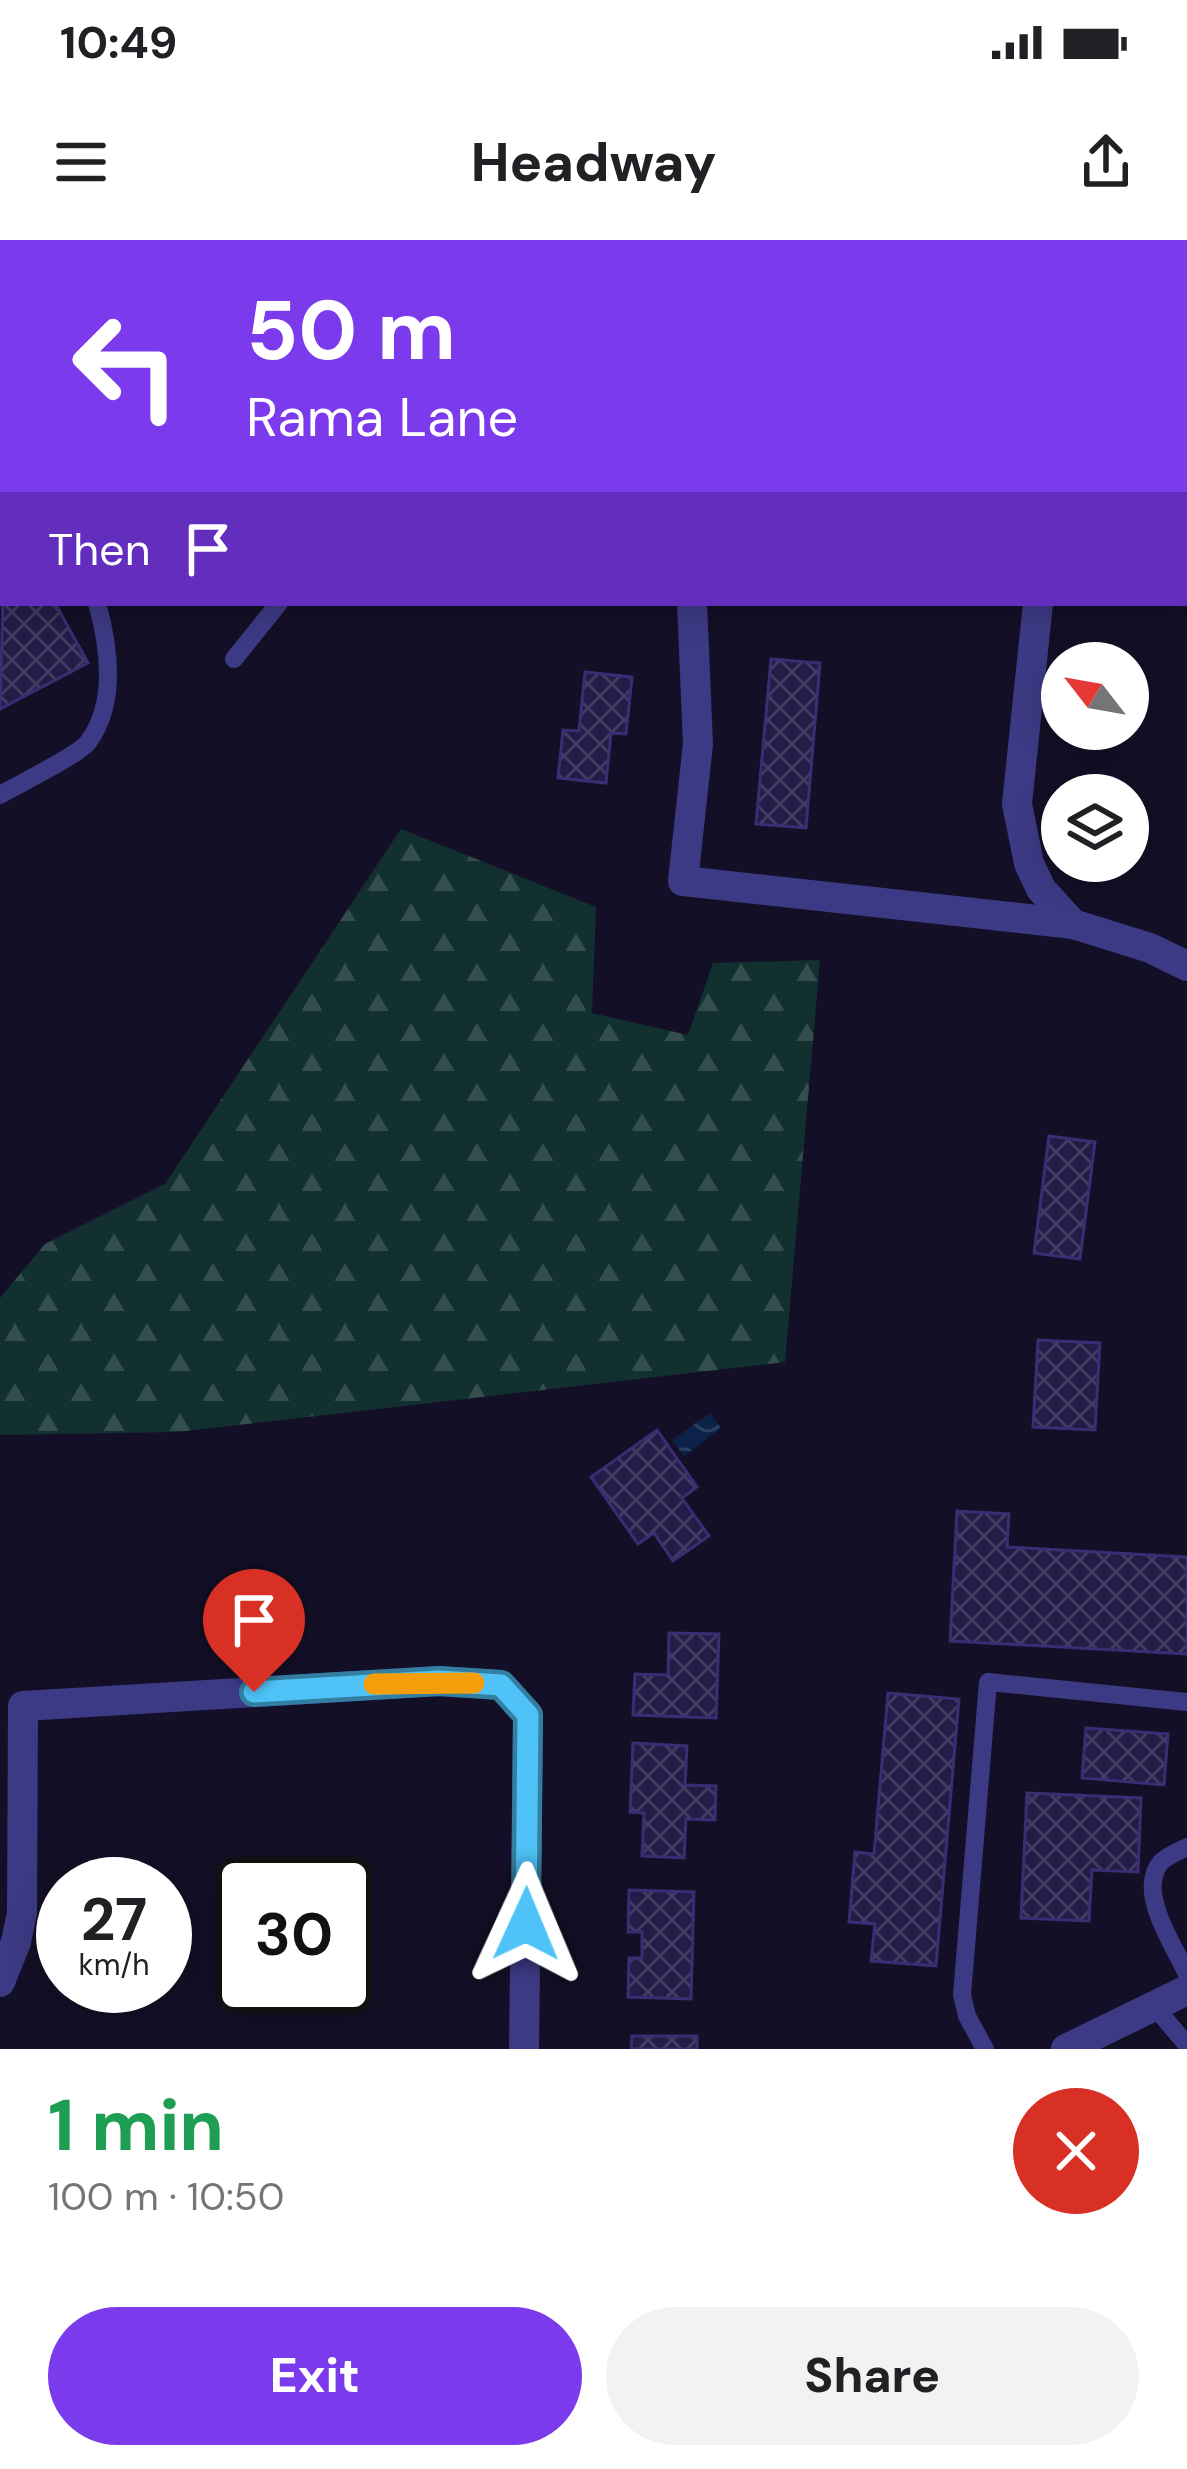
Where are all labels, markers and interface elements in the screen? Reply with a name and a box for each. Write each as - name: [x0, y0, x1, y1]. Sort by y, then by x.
- text: 10:49: [60, 13, 177, 72]
- text: Headway: [471, 127, 716, 198]
- icon: menu: [48, 129, 114, 195]
- icon: share: [1073, 129, 1139, 195]
- text: 50 m: [246, 276, 456, 385]
- icon: left: [48, 288, 204, 444]
- text: Rama Lane: [246, 382, 518, 453]
- icon: arrive: [175, 516, 241, 582]
- text: Then: [48, 520, 151, 579]
- north arrow: [1041, 642, 1149, 750]
- map controls: [1041, 642, 1149, 882]
- button: layers: [1041, 774, 1149, 882]
- pin: [203, 1569, 305, 1692]
- icon: arrive: [221, 1587, 287, 1653]
- speed limit sign: 30: [216, 1857, 372, 2013]
- position arrow: [463, 1861, 589, 1987]
- text: 27: [81, 1880, 147, 1959]
- text: km/h: [79, 1945, 149, 1984]
- text: 1 min: [48, 2079, 224, 2172]
- button: close: [1013, 2088, 1139, 2214]
- text: 100 m · 10:50: [48, 2171, 284, 2222]
- button: Exit: [48, 2307, 582, 2445]
- button: Share: [606, 2307, 1139, 2445]

